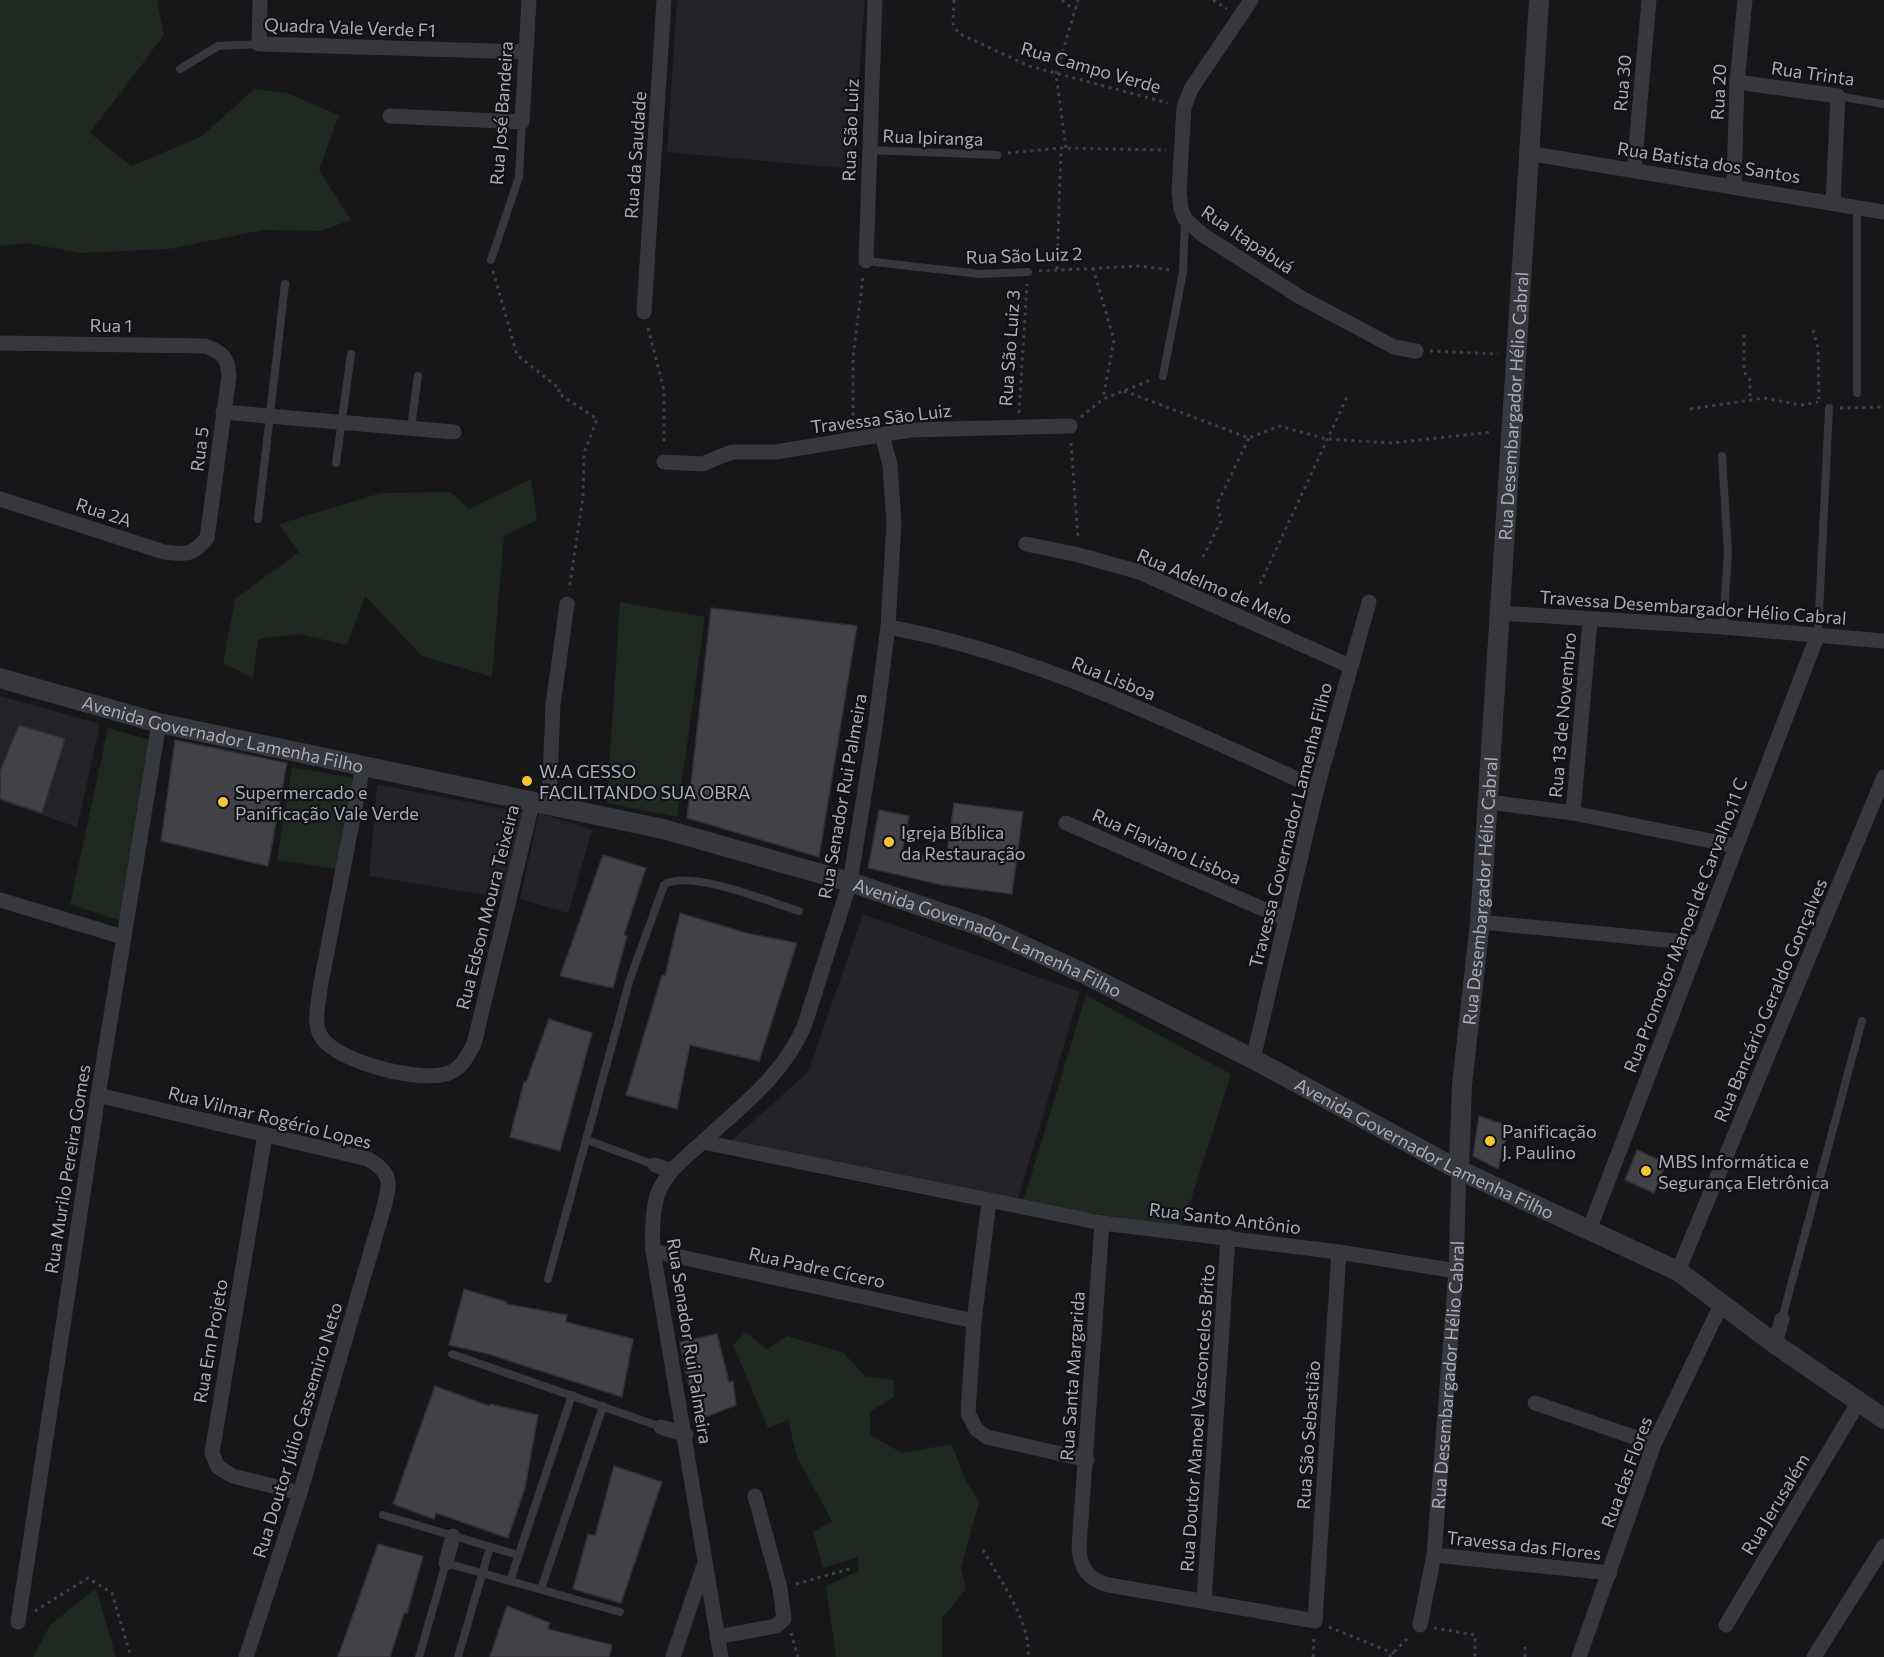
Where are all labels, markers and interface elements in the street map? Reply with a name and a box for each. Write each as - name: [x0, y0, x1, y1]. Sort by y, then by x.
- street label: Quadra Vale Verde F1: [264, 13, 436, 41]
- street label: Rua Campo Verde: [1018, 37, 1164, 97]
- street label: Rua José Bandeira: [485, 40, 517, 186]
- street label: Rua 30: [1609, 54, 1635, 112]
- street label: Rua Trinta: [1770, 56, 1856, 90]
- street label: Rua 20: [1706, 63, 1730, 121]
- street label: Rua São Luiz: [837, 78, 863, 182]
- street label: Rua da Saudade: [620, 90, 650, 220]
- street label: Rua Ipiranga: [882, 124, 984, 150]
- street label: Rua Batista dos Santos: [1616, 137, 1802, 187]
- street label: Rua Itapabuá: [1198, 200, 1298, 278]
- street label: Rua São Luiz 2: [965, 242, 1083, 268]
- street label: Rua Desembargador Hélio Cabral: [1493, 271, 1533, 541]
- street label: Rua São Luiz 3: [994, 289, 1024, 407]
- street label: Rua 1: [90, 314, 132, 336]
- street label: Travessa São Luiz: [809, 398, 953, 438]
- street label: Rua 5: [185, 425, 213, 473]
- street label: Rua 2A: [73, 493, 135, 531]
- street label: Rua Adelmo de Melo: [1134, 543, 1296, 629]
- street label: Travessa Desembargador Hélio Cabral: [1539, 585, 1847, 629]
- street label: Rua 13 de Novembro: [1544, 631, 1580, 799]
- street label: Rua Lisboa: [1069, 651, 1159, 705]
- street label: Travessa Governador Lamenha Filho: [1244, 680, 1336, 970]
- street label: Avenida Governador Lamenha Filho: [80, 691, 366, 777]
- street label: Rua Senador Rui Palmeira: [813, 692, 871, 900]
- street label: Rua Desembargador Hélio Cabral: [1458, 756, 1502, 1026]
- place label: W.A GESSO FACILITANDO SUA OBRA: [539, 760, 750, 803]
- marker: W.A GESSO FACILITANDO SUA OBRA: [520, 774, 534, 788]
- street label: Rua Promotor Manoel de Carvalho,11 C: [1619, 775, 1751, 1075]
- place label: Supermercado e Panificação Vale Verde: [235, 781, 419, 824]
- marker: Supermercado e Panificação Vale Verde: [216, 795, 230, 809]
- street label: Rua Edson Moura Teixeira: [451, 802, 523, 1012]
- street label: Rua Flaviano Lisboa: [1089, 803, 1245, 889]
- place label: Igreja Bíblica da Restauração: [901, 821, 1026, 864]
- marker: Igreja Bíblica da Restauração: [882, 835, 896, 849]
- street label: Avenida Governador Lamenha Filho: [850, 873, 1126, 1002]
- street label: Rua Bancário Geraldo Gonçalves: [1709, 875, 1831, 1125]
- street label: Rua Murilo Pereira Gomes: [40, 1063, 94, 1275]
- street label: Avenida Governador Lamenha Filho: [1291, 1073, 1558, 1223]
- street label: Rua Vilmar Rogério Lopes: [166, 1081, 374, 1153]
- place label: Panificação J. Paulino: [1502, 1120, 1597, 1163]
- marker: Panificação J. Paulino: [1483, 1134, 1497, 1148]
- place label: MBS Informática e Segurança Eletrônica: [1658, 1150, 1829, 1193]
- marker: MBS Informática e Segurança Eletrônica: [1639, 1164, 1653, 1178]
- street label: Rua Santo Antônio: [1148, 1198, 1302, 1238]
- street label: Rua Senador Rui Palmeira: [663, 1237, 717, 1445]
- street label: Rua Desembargador Hélio Cabral: [1427, 1240, 1468, 1510]
- street label: Rua Padre Cícero: [747, 1242, 887, 1292]
- street label: Rua Doutor Manoel Vasconcelos Brito: [1175, 1263, 1219, 1573]
- street label: Rua Em Projeto: [188, 1277, 232, 1405]
- street label: Rua Santa Margarida: [1055, 1291, 1089, 1461]
- street label: Rua Doutor Júlio Cassemiro Neto: [248, 1299, 346, 1561]
- street label: Rua São Sebastião: [1292, 1360, 1324, 1510]
- street label: Rua das Flores: [1596, 1413, 1656, 1531]
- street label: Rua Jerusalém: [1736, 1449, 1814, 1559]
- street label: Travessa das Flores: [1446, 1526, 1602, 1564]

